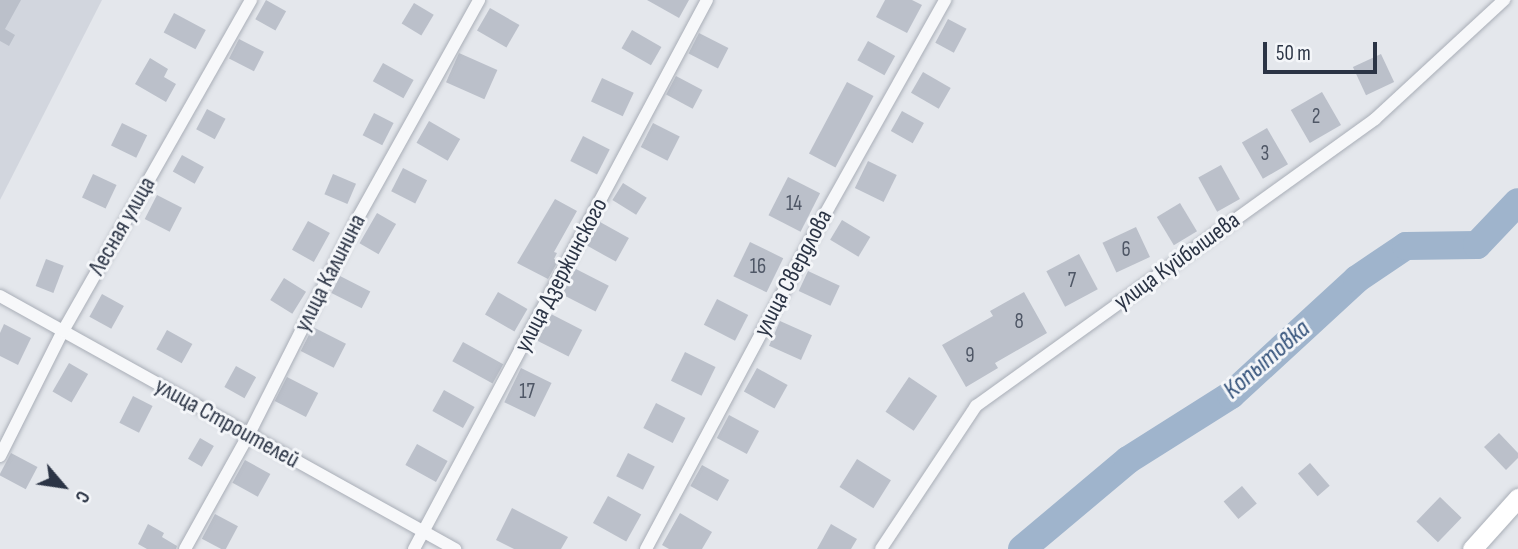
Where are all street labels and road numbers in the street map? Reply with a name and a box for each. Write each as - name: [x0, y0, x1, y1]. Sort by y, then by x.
- street label: Лесная улица: [82, 172, 162, 280]
- street label: улица Дзержинского: [508, 193, 614, 357]
- street label: улица Свердлова: [748, 205, 838, 341]
- street label: улица Куйбышева: [1109, 206, 1245, 316]
- street label: улица Калинина: [288, 209, 372, 337]
- street label: улица Строителей: [150, 371, 304, 475]

